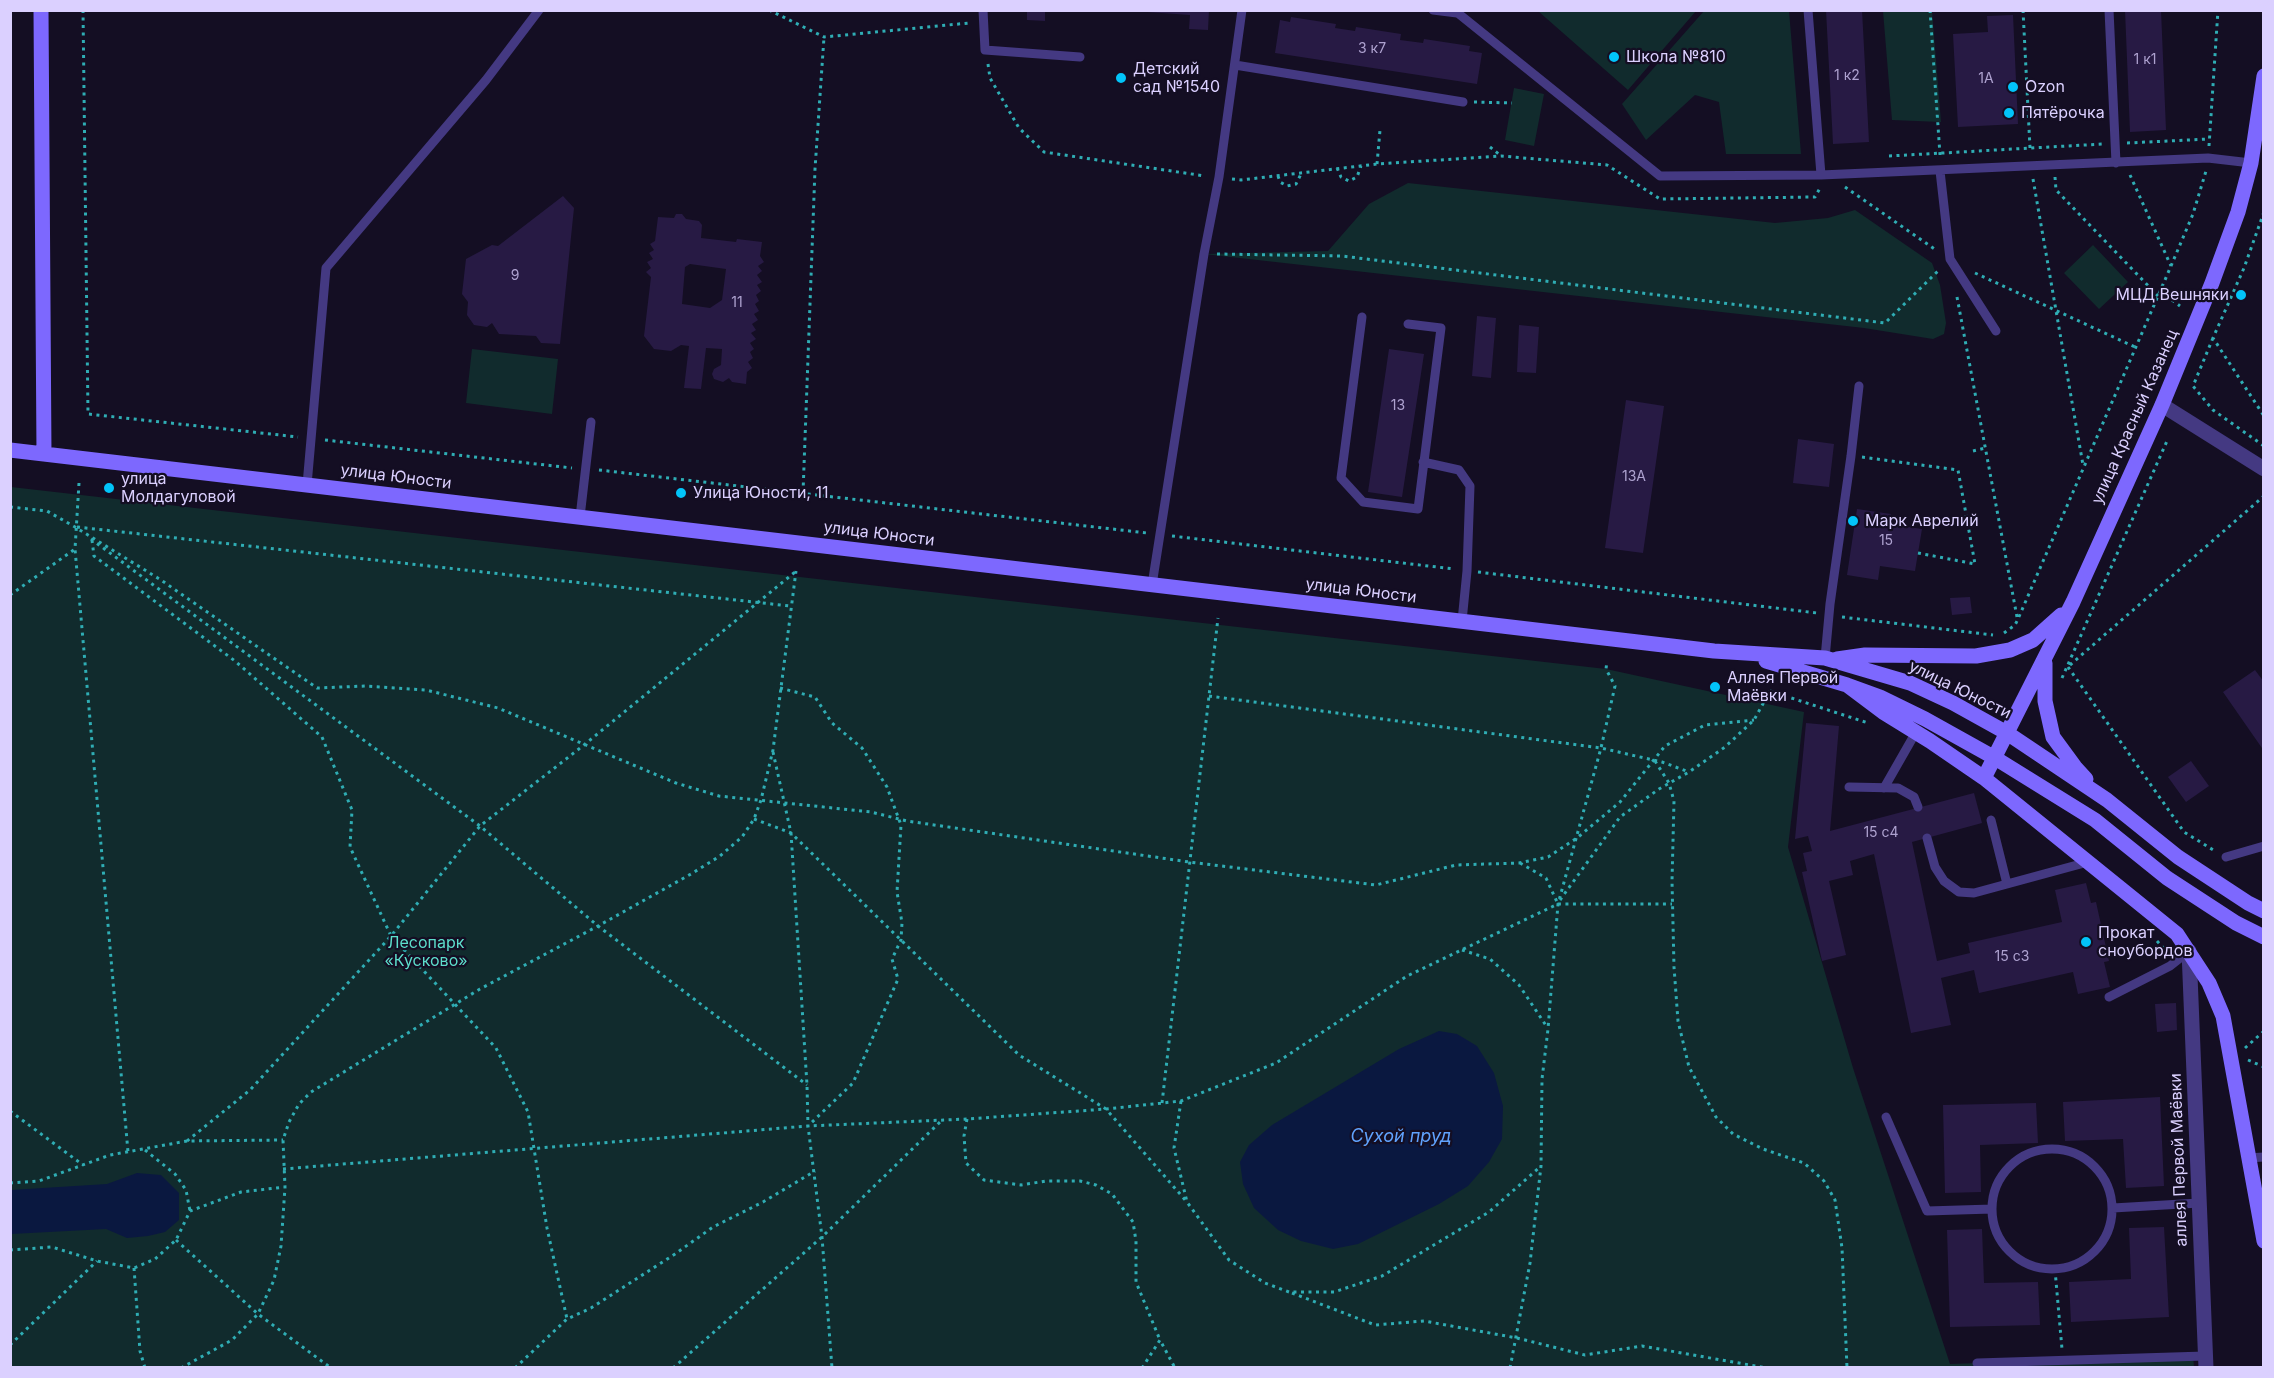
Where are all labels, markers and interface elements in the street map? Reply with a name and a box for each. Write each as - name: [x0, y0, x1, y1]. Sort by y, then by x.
- house number: 3 к7: [1358, 41, 1386, 57]
- place label: Школа №810: [1626, 47, 1726, 67]
- marker: Школа №810: [1607, 50, 1621, 64]
- house number: 1 к1: [2134, 52, 2156, 68]
- place label: Детский сад №1540: [1133, 59, 1220, 97]
- house number: 1 к2: [1834, 68, 1860, 84]
- marker: Детский сад №1540: [1114, 71, 1128, 85]
- house number: 1А: [1978, 71, 1994, 87]
- place label: Ozon: [2025, 77, 2065, 97]
- marker: Ozon: [2006, 80, 2020, 94]
- place label: Пятёрочка: [2021, 103, 2105, 123]
- marker: Пятёрочка: [2002, 106, 2016, 120]
- house number: 9: [511, 268, 519, 284]
- place label: МЦД Вешняки: [2116, 285, 2229, 305]
- marker: МЦД Вешняки: [2234, 288, 2248, 302]
- house number: 11: [731, 295, 743, 311]
- street label: улица Красный Казанец: [2088, 327, 2182, 507]
- house number: 13: [1391, 398, 1405, 414]
- street label: улица Юности: [339, 461, 453, 493]
- place label: улица Молдагуловой: [121, 469, 236, 507]
- house number: 13А: [1622, 469, 1646, 485]
- marker: улица Молдагуловой: [102, 481, 116, 495]
- place label: Улица Юности, 11: [693, 483, 828, 503]
- marker: Улица Юности, 11: [674, 486, 688, 500]
- place label: Марк Аврелий: [1865, 511, 1979, 531]
- marker: Марк Аврелий: [1846, 514, 1860, 528]
- street label: улица Юности: [822, 518, 936, 550]
- house number: 15: [1879, 533, 1893, 549]
- street label: улица Юности: [1304, 575, 1418, 607]
- street label: улица Юности: [1906, 657, 2014, 723]
- place label: Аллея Первой Маёвки: [1727, 668, 1838, 706]
- marker: Аллея Первой Маёвки: [1708, 680, 1722, 694]
- house number: 15 с4: [1863, 825, 1899, 841]
- place label: Прокат сноубордов: [2098, 923, 2192, 961]
- park label: Лесопарк «Кусково»: [384, 933, 468, 971]
- marker: Прокат сноубордов: [2079, 935, 2093, 949]
- house number: 15 с3: [1995, 949, 2029, 965]
- street label: аллея Первой Маёвки: [2166, 1073, 2192, 1247]
- water label: Сухой пруд: [1350, 1126, 1452, 1148]

